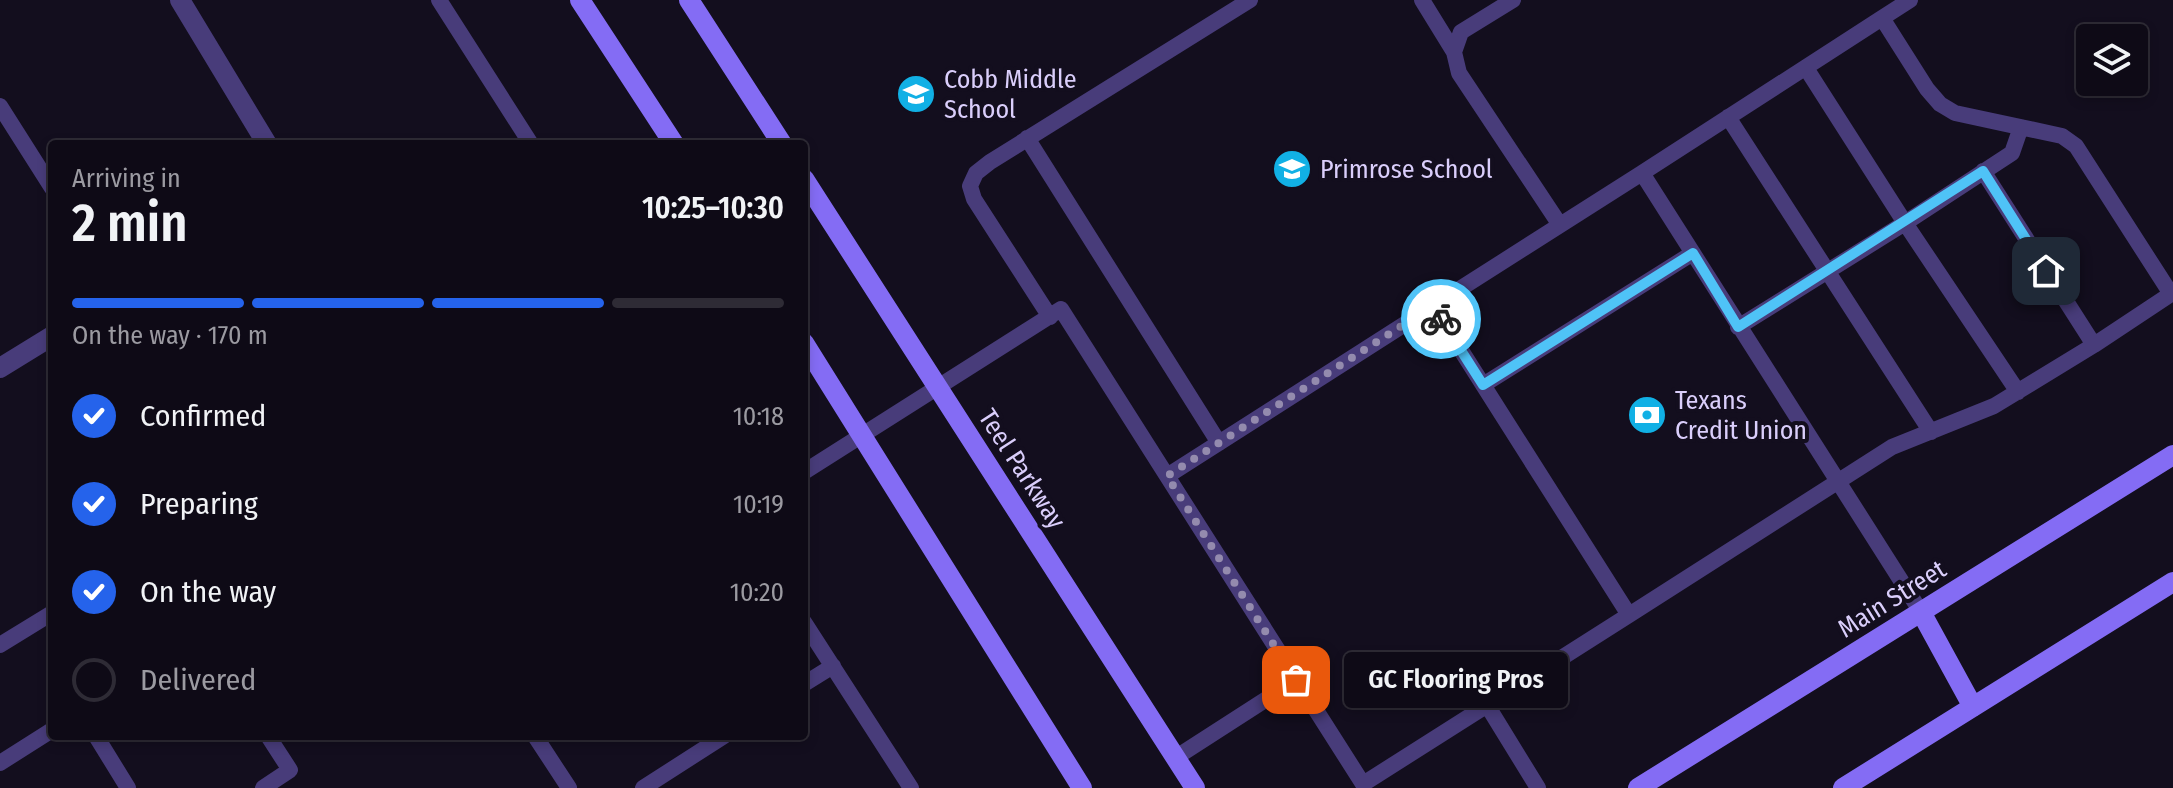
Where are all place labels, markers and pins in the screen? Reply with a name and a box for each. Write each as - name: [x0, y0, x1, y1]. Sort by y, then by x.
- place label: Cobb Middle School: [944, 64, 1077, 125]
- school or university icon: Cobb Middle School: [895, 73, 937, 115]
- school or university icon: Primrose School: [1271, 148, 1313, 190]
- place label: Primrose School: [1320, 154, 1493, 185]
- pin: [2012, 237, 2080, 305]
- place label: Texans Credit Union: [1675, 385, 1807, 446]
- bank icon: Texans Credit Union: [1626, 394, 1668, 436]
- pin: [1262, 646, 1330, 714]
- callout: GC Flooring Pros: [1344, 652, 1568, 708]

